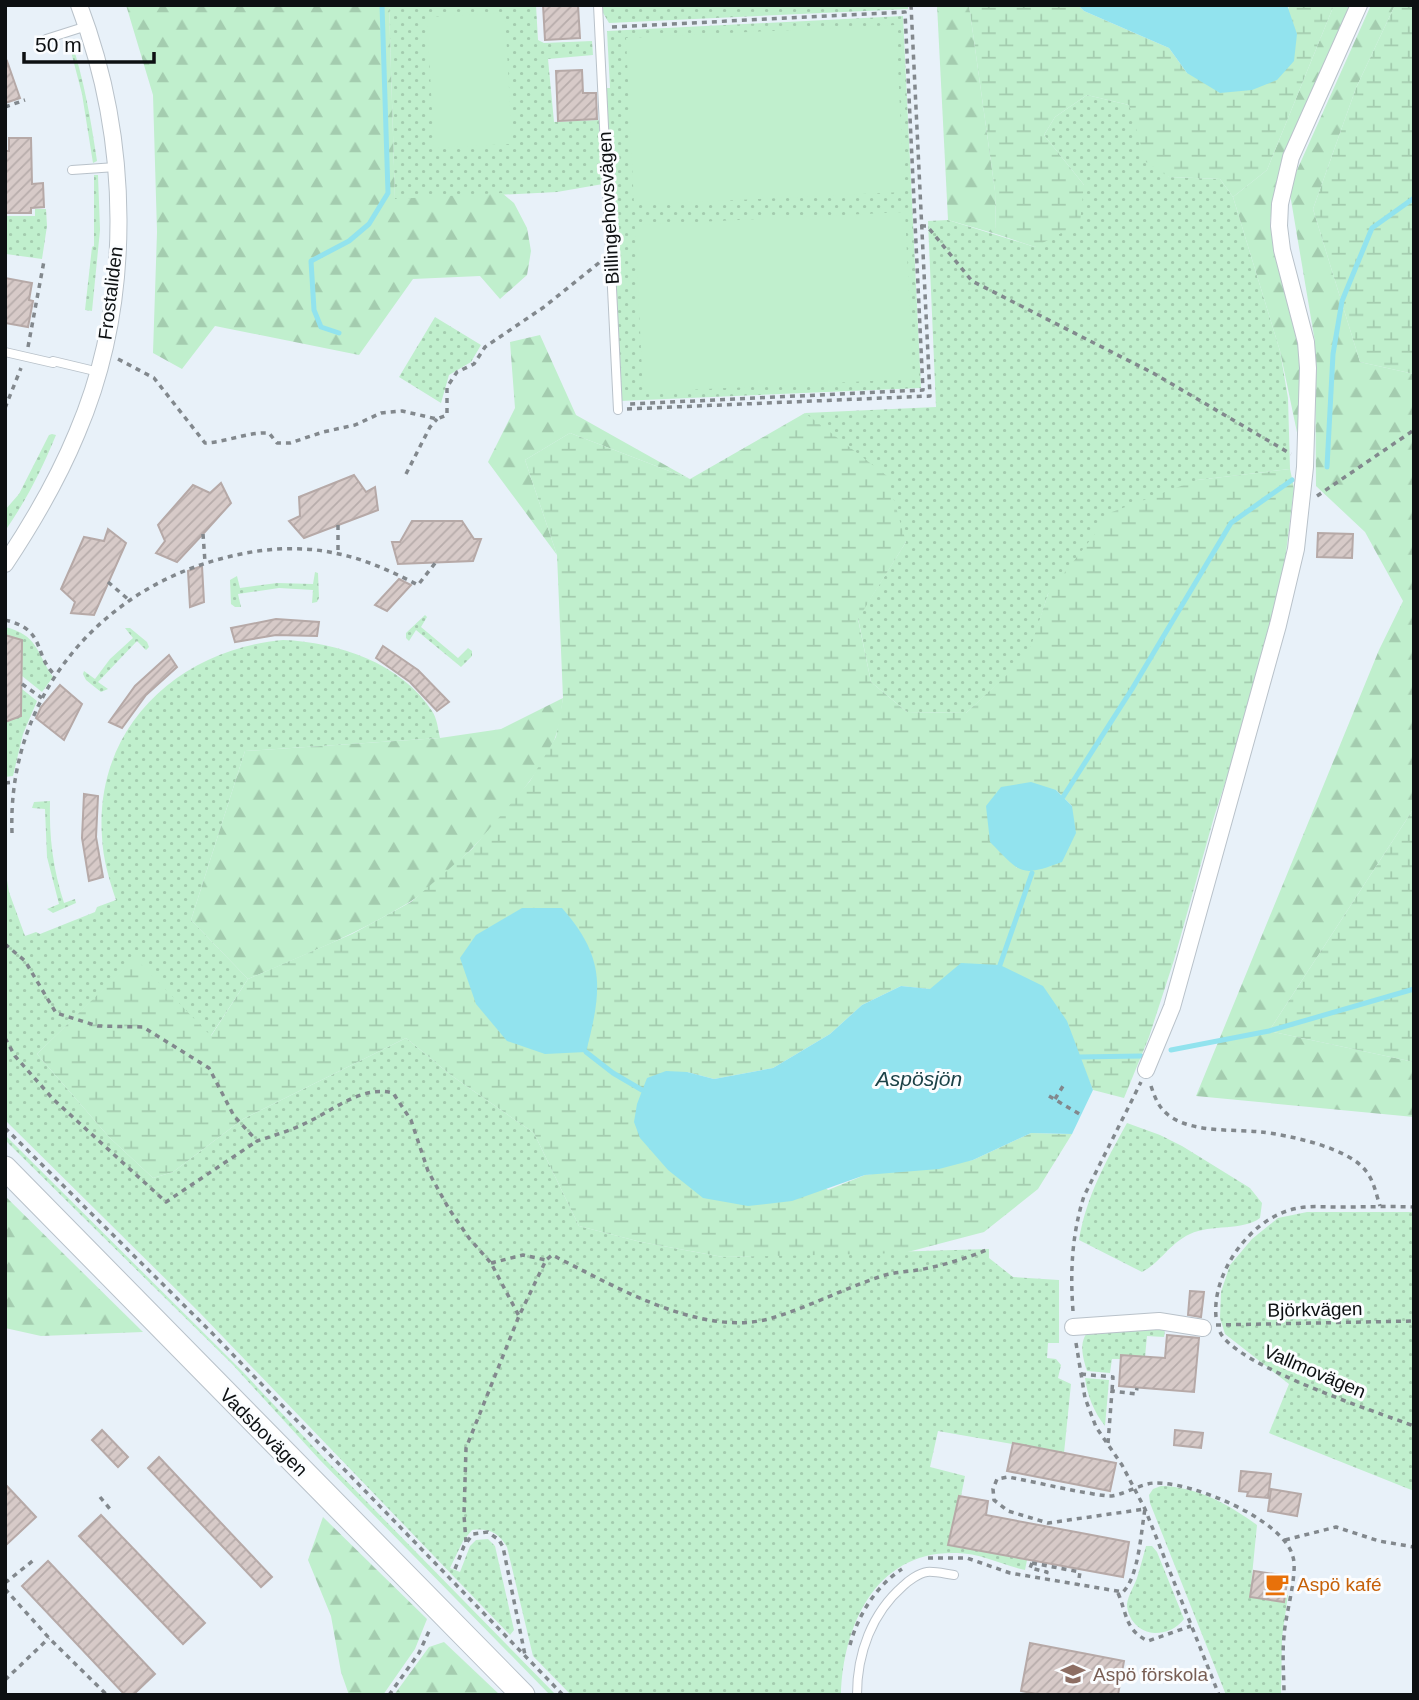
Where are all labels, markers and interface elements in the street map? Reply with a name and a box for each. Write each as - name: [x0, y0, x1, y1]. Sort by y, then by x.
- scale bar: [24, 21, 154, 65]
- text: 50 m: [35, 33, 82, 56]
- street label: Billingehovsvägen: [594, 131, 623, 285]
- street label: Frostaliden: [94, 245, 127, 341]
- water label: Aspösjön: [874, 1067, 962, 1090]
- street label: Björkvägen: [1267, 1298, 1363, 1321]
- street label: Vallmovägen: [1261, 1341, 1369, 1402]
- street label: Vadsbovägen: [216, 1384, 312, 1480]
- cafe icon: Aspö kafé: [1263, 1570, 1291, 1598]
- place label: Aspö kafé: [1297, 1574, 1382, 1595]
- school or university icon: Aspö förskola: [1059, 1660, 1087, 1688]
- place label: Aspö förskola: [1093, 1664, 1209, 1685]

